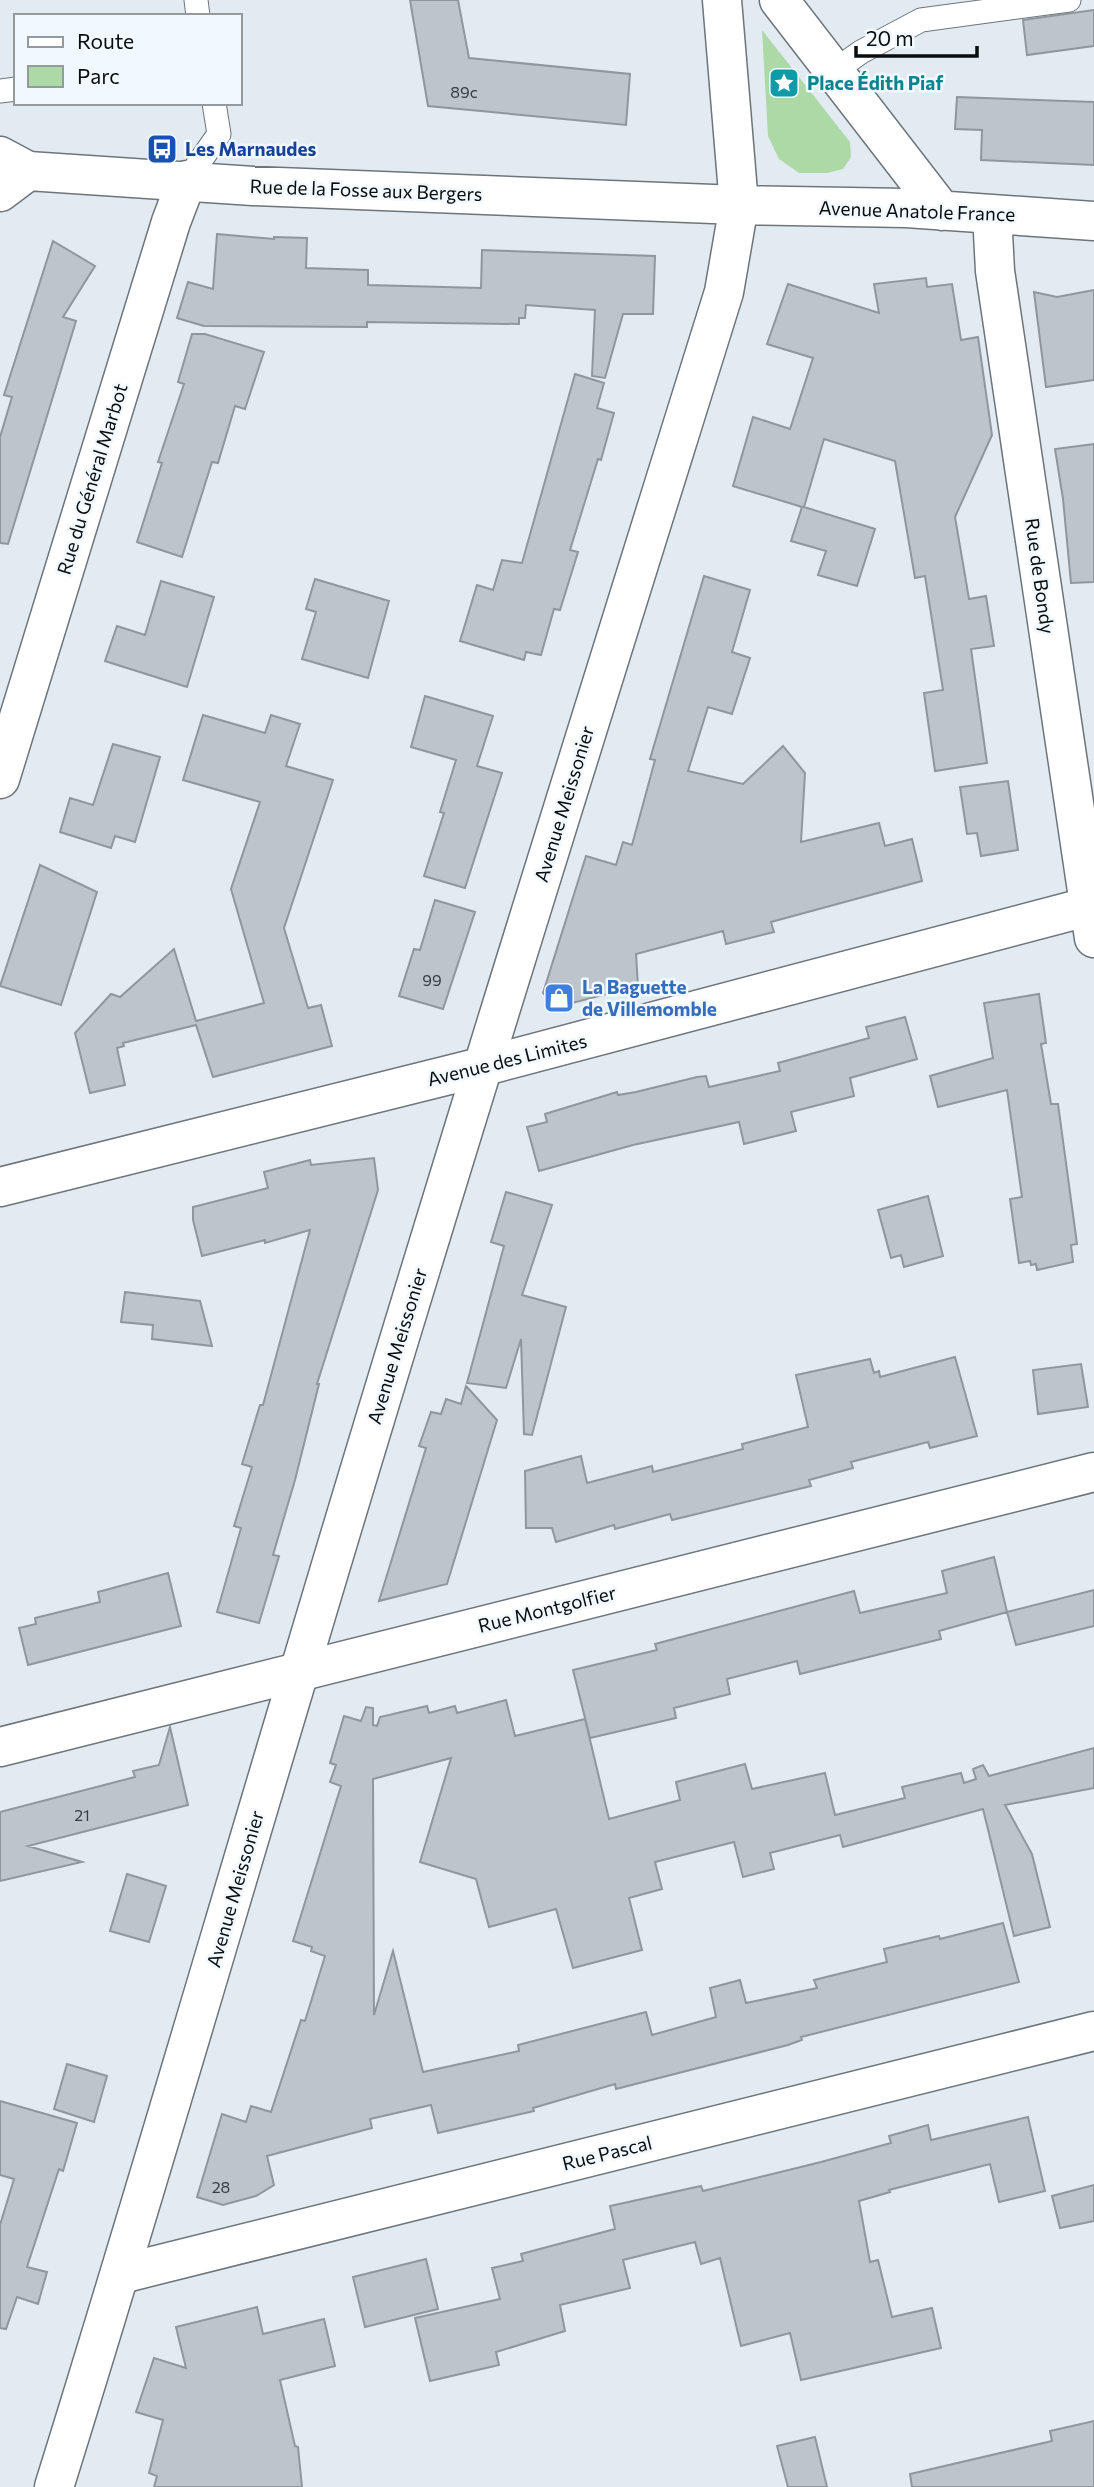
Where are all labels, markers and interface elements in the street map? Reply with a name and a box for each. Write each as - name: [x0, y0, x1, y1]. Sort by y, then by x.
- legend: [14, 14, 242, 105]
- scale bar: [856, 14, 977, 58]
- text: 20 m: [866, 25, 914, 50]
- text: Route: [77, 28, 134, 53]
- text: Parc: [77, 63, 120, 88]
- place icon: Place Édith Piaf: [767, 66, 801, 100]
- place label: Place Édith Piaf: [807, 71, 943, 94]
- house number: 89c: [450, 82, 478, 101]
- bus stop icon: Les Marnaudes: [145, 132, 179, 166]
- place label: Les Marnaudes: [185, 137, 316, 160]
- street label: Rue de la Fosse aux Bergers: [249, 174, 483, 205]
- street label: Avenue Anatole France: [818, 196, 1016, 225]
- street label: Rue du Général Marbot: [51, 380, 132, 577]
- street label: Rue de Bondy: [1021, 516, 1060, 636]
- street label: Avenue Meissonier: [529, 723, 598, 885]
- house number: 99: [422, 970, 442, 989]
- place label: La Baguette de Villemomble: [582, 975, 717, 1020]
- shop icon: La Baguette de Villemomble: [542, 981, 576, 1015]
- street label: Avenue des Limites: [425, 1029, 589, 1090]
- street label: Avenue Meissonier: [362, 1265, 431, 1427]
- street label: Rue Montgolfier: [476, 1580, 619, 1637]
- house number: 21: [74, 1805, 90, 1824]
- street label: Avenue Meissonier: [201, 1807, 268, 1970]
- street label: Rue Pascal: [560, 2130, 654, 2175]
- house number: 28: [212, 2177, 230, 2196]

